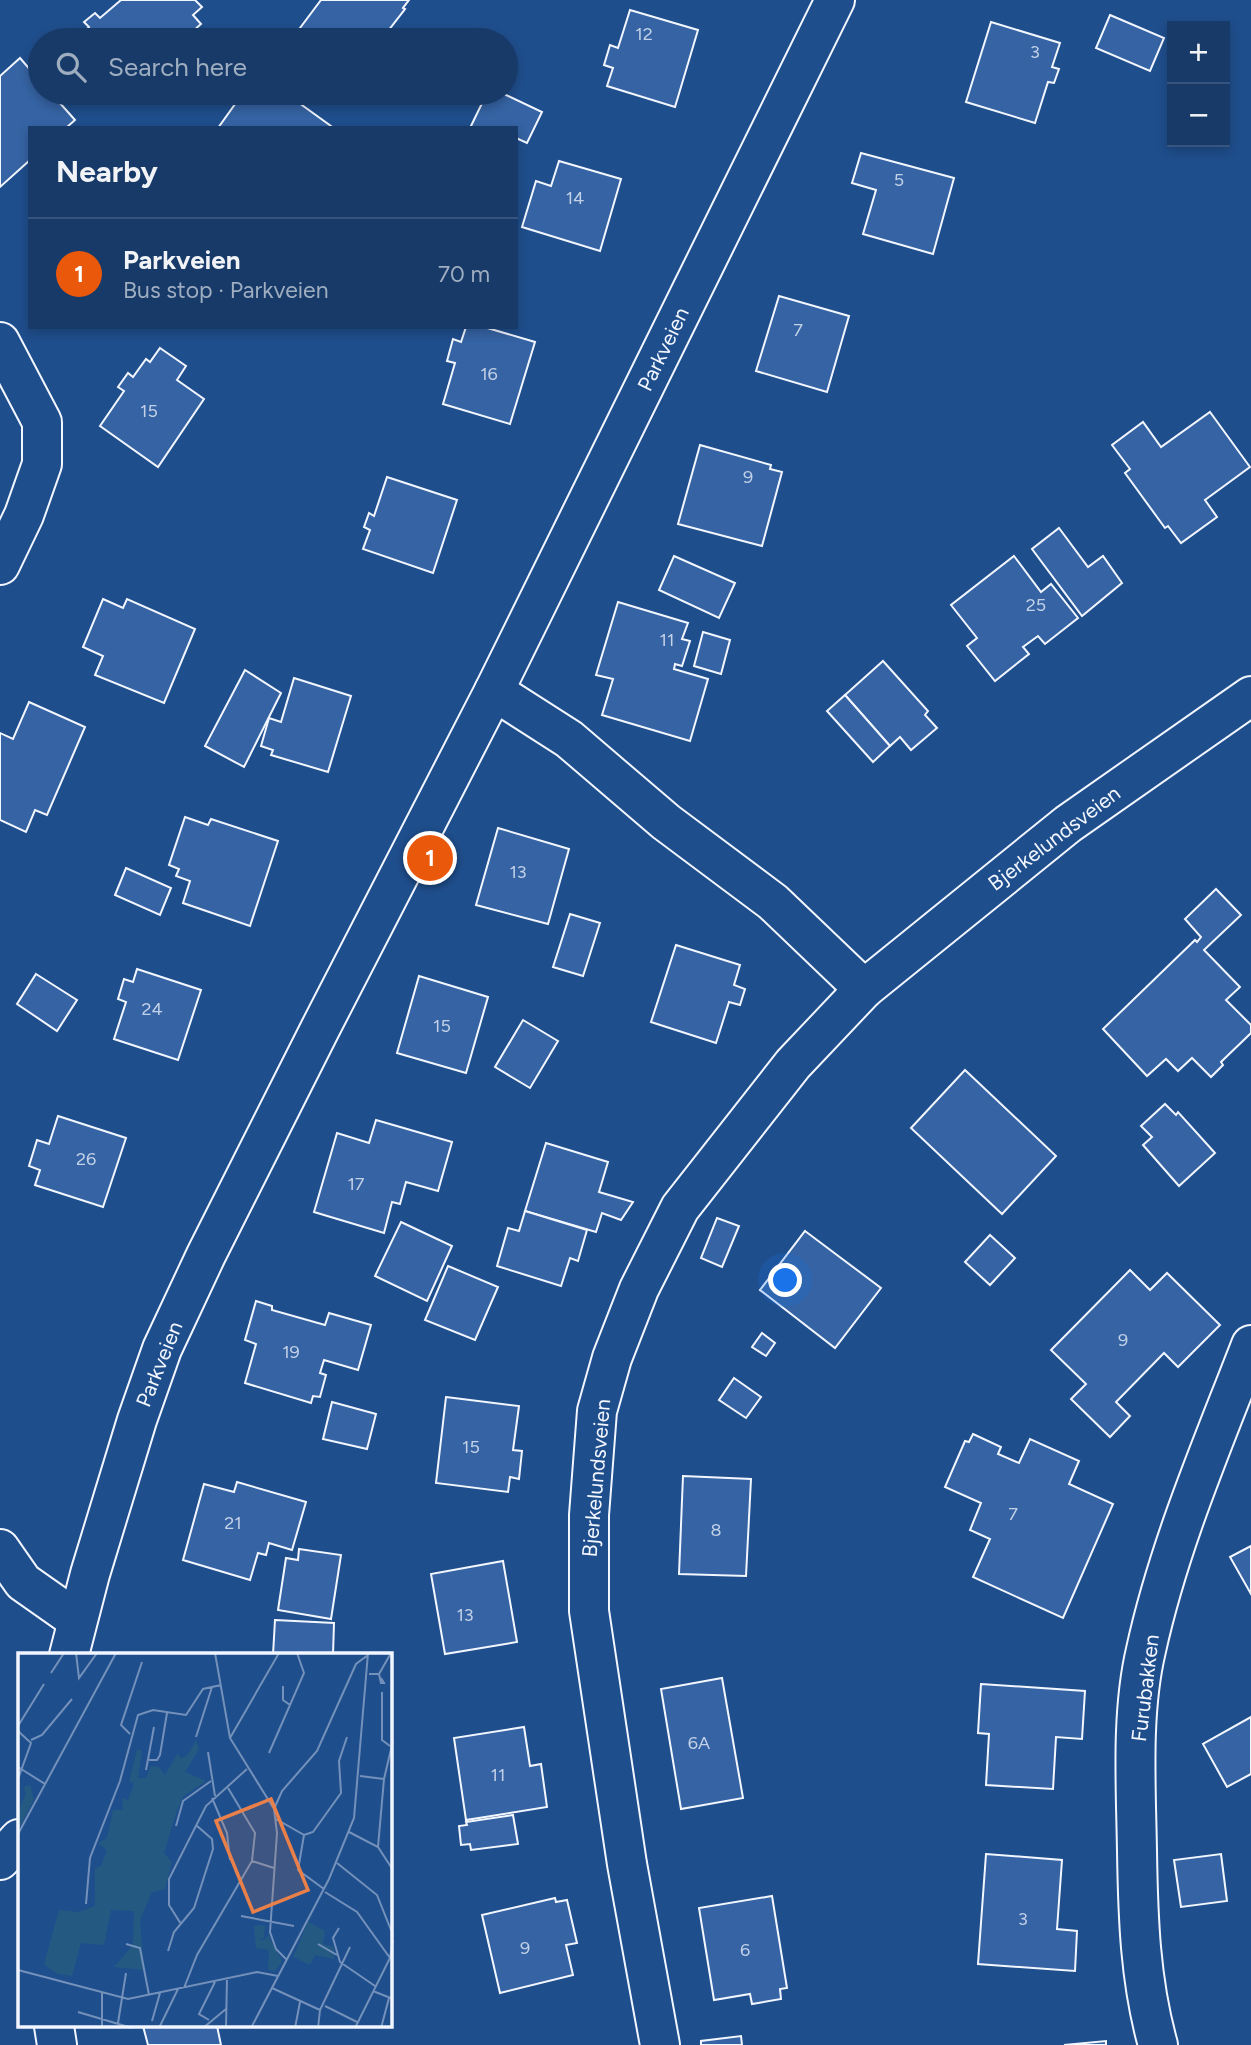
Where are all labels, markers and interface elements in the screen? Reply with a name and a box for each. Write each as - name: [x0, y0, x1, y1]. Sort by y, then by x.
- map controls: [1167, 21, 1230, 147]
- button: +: [1167, 21, 1230, 84]
- house number: 12: [635, 23, 653, 45]
- search box: [28, 28, 518, 105]
- house number: 3: [1030, 41, 1040, 63]
- icon: search: [52, 48, 90, 86]
- text: Search here: [108, 51, 247, 83]
- button: −: [1167, 84, 1230, 147]
- text: Nearby: [56, 153, 158, 190]
- house number: 5: [894, 169, 904, 191]
- house number: 14: [566, 187, 584, 209]
- text: Parkveien: [123, 244, 241, 276]
- text: 1: [74, 260, 84, 288]
- text: 70 m: [438, 260, 490, 288]
- text: Bus stop · Parkveien: [123, 276, 329, 304]
- street label: Parkveien: [632, 303, 694, 395]
- house number: 7: [793, 319, 803, 341]
- house number: 16: [480, 363, 498, 385]
- house number: 15: [140, 400, 158, 422]
- house number: 9: [743, 466, 753, 488]
- house number: 25: [1026, 594, 1046, 616]
- house number: 11: [660, 629, 674, 651]
- street label: Bjerkelundsveien: [983, 780, 1125, 896]
- pin: 1: [407, 832, 453, 884]
- house number: 13: [509, 861, 527, 883]
- house number: 24: [141, 998, 163, 1020]
- house number: 15: [433, 1015, 451, 1037]
- house number: 26: [76, 1148, 96, 1170]
- house number: 17: [347, 1173, 365, 1195]
- your location: [768, 1263, 802, 1297]
- street label: Parkveien: [131, 1318, 187, 1410]
- house number: 9: [1118, 1329, 1128, 1351]
- house number: 19: [282, 1341, 300, 1363]
- street label: Bjerkelundsveien: [577, 1398, 615, 1558]
- house number: 15: [462, 1436, 480, 1458]
- house number: 7: [1008, 1503, 1018, 1525]
- house number: 21: [224, 1512, 242, 1534]
- house number: 8: [710, 1519, 722, 1541]
- house number: 13: [456, 1604, 474, 1626]
- street label: Furubakken: [1126, 1633, 1164, 1743]
- inset map: [18, 1653, 392, 2028]
- house number: 6A: [688, 1732, 710, 1754]
- house number: 11: [491, 1764, 505, 1786]
- house number: 3: [1018, 1908, 1028, 1930]
- house number: 9: [520, 1937, 530, 1959]
- house number: 6: [740, 1939, 750, 1961]

